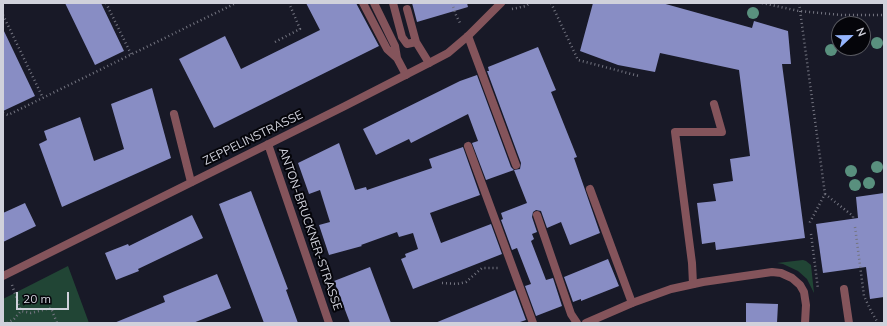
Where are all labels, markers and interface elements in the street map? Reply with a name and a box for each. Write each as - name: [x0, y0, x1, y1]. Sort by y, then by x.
- north arrow: [831, 16, 871, 56]
- text: N: [853, 25, 869, 38]
- street label: ZEPPELINSTRASSE: [201, 108, 305, 168]
- street label: ANTON-BRUCKNER-STRASSE: [275, 146, 345, 312]
- scale bar: [18, 284, 71, 310]
- text: 20 m: [23, 291, 51, 306]

